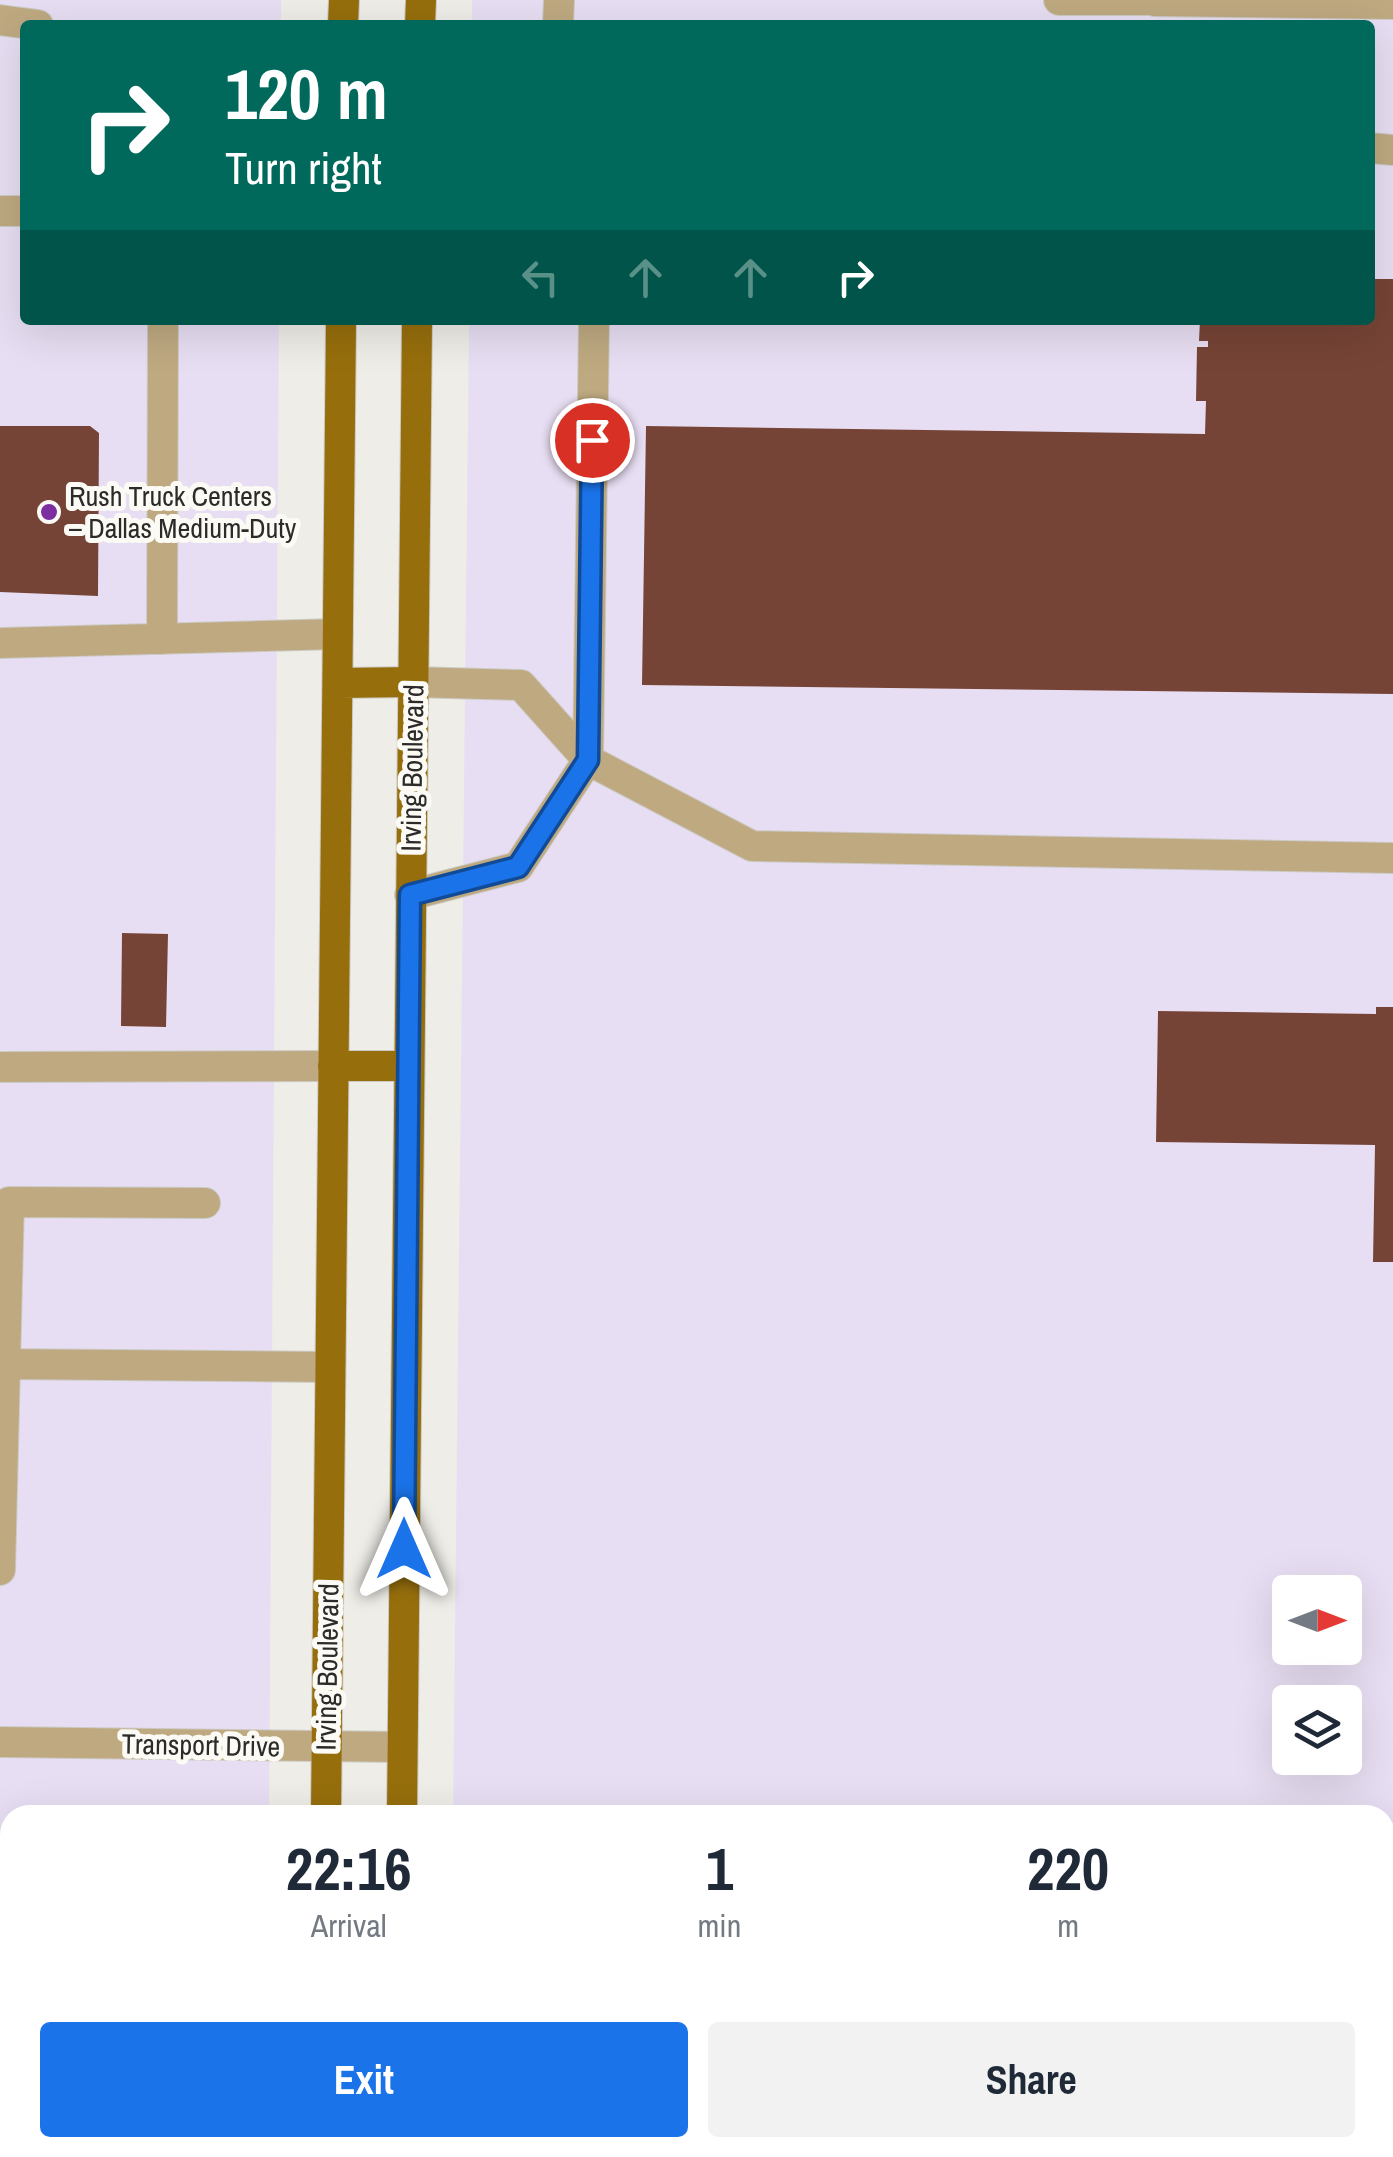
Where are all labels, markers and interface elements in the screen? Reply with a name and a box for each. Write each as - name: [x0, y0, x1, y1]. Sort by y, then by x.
- text: 120 m: [225, 47, 388, 141]
- icon: right: [60, 60, 190, 190]
- text: Turn right: [225, 137, 382, 198]
- icon: left: [513, 250, 568, 305]
- icon: ahead: [618, 250, 673, 305]
- icon: ahead: [723, 250, 778, 305]
- icon: right: [828, 250, 883, 305]
- pin: [550, 398, 635, 483]
- icon: arrive: [565, 413, 620, 468]
- place label: Rush Truck Centers – Dallas Medium-Duty: [69, 477, 297, 547]
- marker: Rush Truck Centers – Dallas Medium-Duty: [38, 501, 60, 523]
- street label: Irving Boulevard: [392, 684, 432, 852]
- position arrow: [352, 1497, 456, 1601]
- north arrow: [1272, 1575, 1362, 1665]
- map controls: [1272, 1575, 1362, 1775]
- street label: Irving Boulevard: [307, 1583, 347, 1751]
- button: layers: [1272, 1685, 1362, 1775]
- street label: Transport Drive: [121, 1725, 281, 1765]
- text: 22:16: [286, 1828, 412, 1909]
- text: 1: [706, 1828, 733, 1909]
- text: 220: [1027, 1828, 1109, 1909]
- text: Arrival: [311, 1904, 387, 1947]
- text: min: [697, 1904, 741, 1947]
- text: m: [1057, 1904, 1079, 1947]
- button: Exit: [40, 2022, 688, 2137]
- button: Share: [708, 2022, 1355, 2137]

